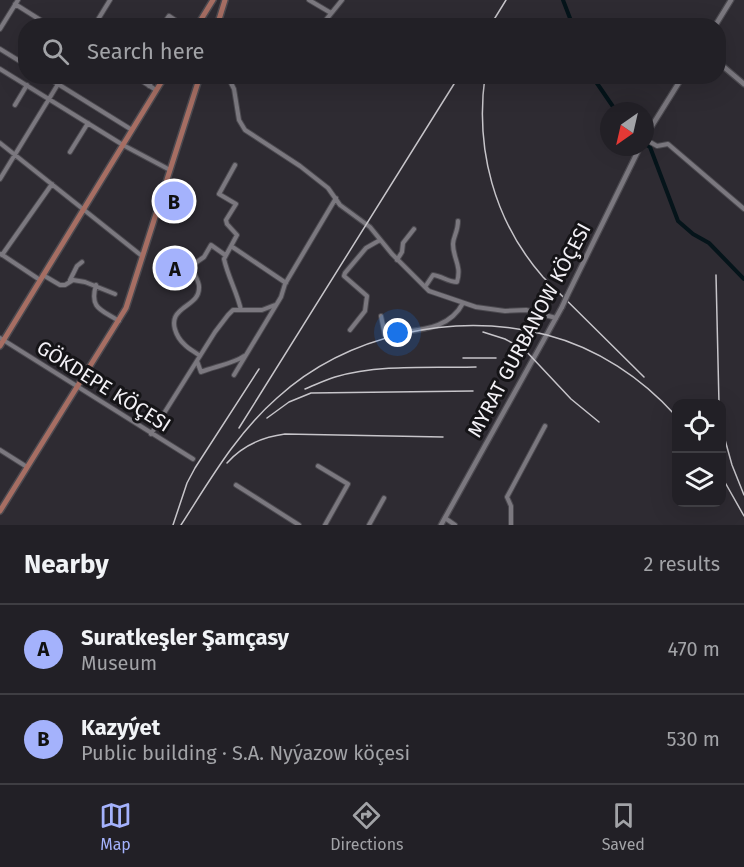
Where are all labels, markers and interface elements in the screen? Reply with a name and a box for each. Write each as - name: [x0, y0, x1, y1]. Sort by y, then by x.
- search box: [18, 18, 726, 84]
- icon: search: [39, 35, 72, 68]
- text: Search here: [87, 38, 205, 65]
- north arrow: [600, 102, 654, 156]
- pin: B: [154, 178, 194, 224]
- street label: MYRAT GURBANOW KÖÇESI: [462, 219, 597, 442]
- pin: A: [156, 246, 195, 290]
- your location: [383, 318, 412, 347]
- street label: GÖKDEPE KÖÇESI: [32, 335, 175, 438]
- map controls: [672, 399, 726, 507]
- button: locate: [672, 399, 726, 453]
- button: layers: [672, 453, 726, 507]
- text: Nearby: [24, 549, 109, 580]
- text: 2 results: [643, 552, 720, 576]
- text: Suratkeşler Şamçasy: [81, 624, 289, 651]
- text: A: [38, 637, 49, 661]
- text: 470 m: [668, 637, 720, 661]
- text: Museum: [81, 651, 157, 675]
- text: Kazyýet: [81, 714, 160, 741]
- text: B: [37, 727, 50, 751]
- text: 530 m: [667, 727, 720, 751]
- text: Public building · S.A. Nyýazow köçesi: [81, 741, 410, 765]
- tab: Map: [99, 799, 132, 854]
- tab: Directions: [330, 799, 404, 854]
- tab: Saved: [602, 799, 645, 854]

